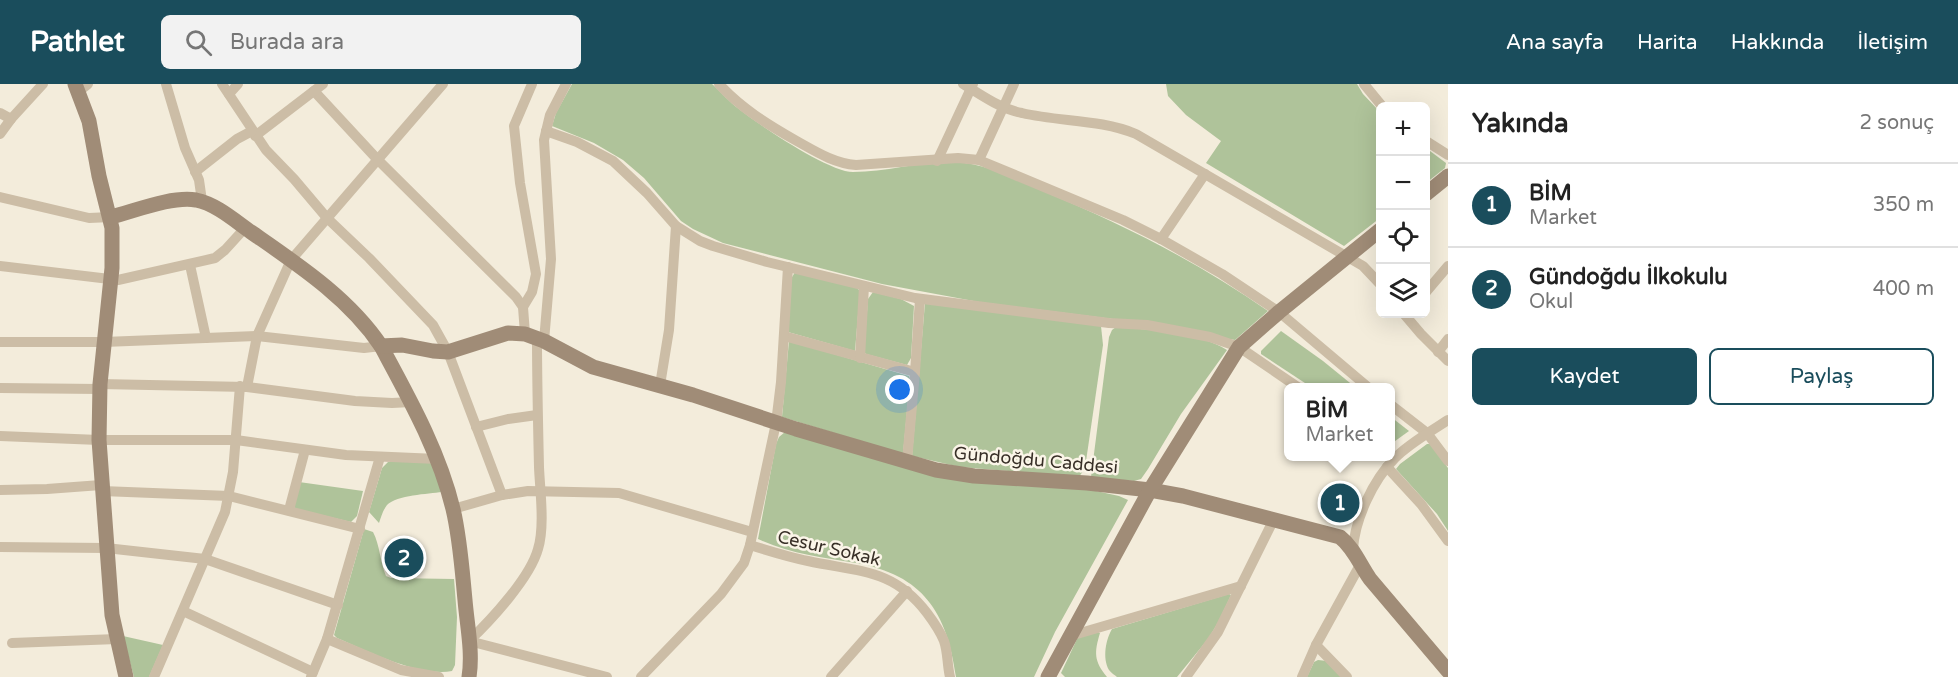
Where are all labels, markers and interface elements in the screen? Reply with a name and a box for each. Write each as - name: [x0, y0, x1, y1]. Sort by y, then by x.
- search box: [161, 15, 581, 69]
- text: Pathlet: [30, 25, 125, 59]
- icon: search: [182, 26, 215, 59]
- text: Burada ara: [230, 29, 344, 55]
- text: Ana sayfa: [1506, 30, 1604, 55]
- text: Harita: [1637, 30, 1698, 55]
- text: Hakkında: [1731, 30, 1824, 55]
- text: İletişim: [1857, 30, 1928, 55]
- map controls: [1376, 102, 1430, 318]
- button: +: [1376, 102, 1430, 156]
- text: Yakında: [1472, 108, 1569, 139]
- text: 2 sonuç: [1860, 111, 1934, 135]
- button: −: [1376, 156, 1430, 210]
- text: BİM: [1529, 180, 1572, 206]
- text: 1: [1485, 193, 1498, 217]
- text: 350 m: [1873, 193, 1934, 217]
- text: Market: [1529, 206, 1597, 230]
- button: locate: [1376, 210, 1430, 264]
- button: layers: [1376, 264, 1430, 318]
- text: Gündoğdu İlkokulu: [1529, 264, 1728, 290]
- text: 2: [1485, 277, 1498, 301]
- text: 400 m: [1873, 277, 1934, 301]
- text: Okul: [1529, 290, 1573, 314]
- button: Kaydet: [1472, 348, 1697, 405]
- button: Paylaş: [1709, 348, 1934, 405]
- your location: [885, 375, 914, 404]
- popup: [1284, 383, 1395, 461]
- text: BİM: [1306, 397, 1348, 423]
- text: Market: [1306, 423, 1373, 447]
- street label: Gündoğdu Caddesi: [953, 442, 1119, 478]
- pin: 1: [1320, 480, 1360, 526]
- street label: Cesur Sokak: [775, 525, 883, 571]
- pin: 2: [384, 536, 424, 580]

